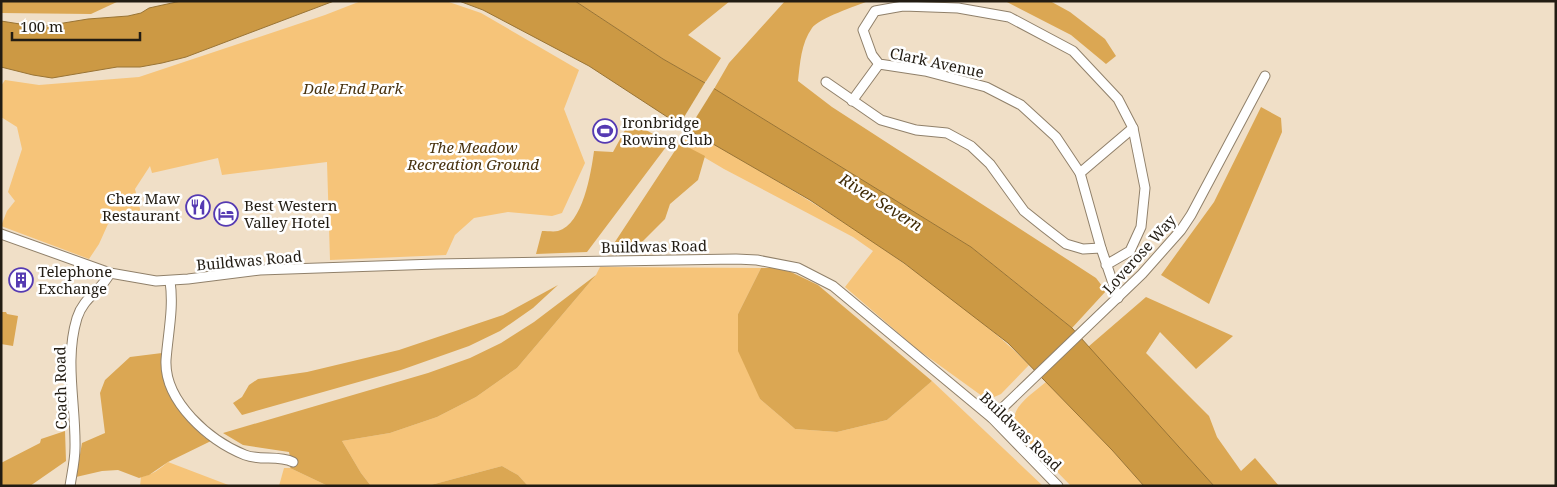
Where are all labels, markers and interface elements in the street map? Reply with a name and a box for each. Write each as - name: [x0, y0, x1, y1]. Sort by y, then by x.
- scale bar: [12, 10, 140, 42]
- text: 100 m: [20, 16, 63, 36]
- street label: Clark Avenue: [888, 42, 986, 82]
- park label: Dale End Park: [302, 78, 403, 98]
- place label: Ironbridge Rowing Club: [622, 112, 712, 149]
- sports icon: Ironbridge Rowing Club: [592, 118, 618, 144]
- park label: The Meadow Recreation Ground: [406, 137, 539, 174]
- water label: River Severn: [835, 167, 927, 236]
- place label: Chez Maw Restaurant: [102, 188, 180, 225]
- restaurant icon: Chez Maw Restaurant: [185, 194, 211, 220]
- place label: Best Western Valley Hotel: [244, 195, 338, 232]
- hotel icon: Best Western Valley Hotel: [213, 201, 239, 227]
- street label: Loverose Way: [1098, 210, 1180, 298]
- street label: Buildwas Road: [601, 235, 707, 257]
- street label: Buildwas Road: [195, 245, 303, 275]
- place label: Telephone Exchange: [38, 261, 112, 298]
- building icon: Telephone Exchange: [8, 267, 34, 293]
- street label: Coach Road: [49, 346, 71, 430]
- street label: Buildwas Road: [976, 387, 1066, 475]

